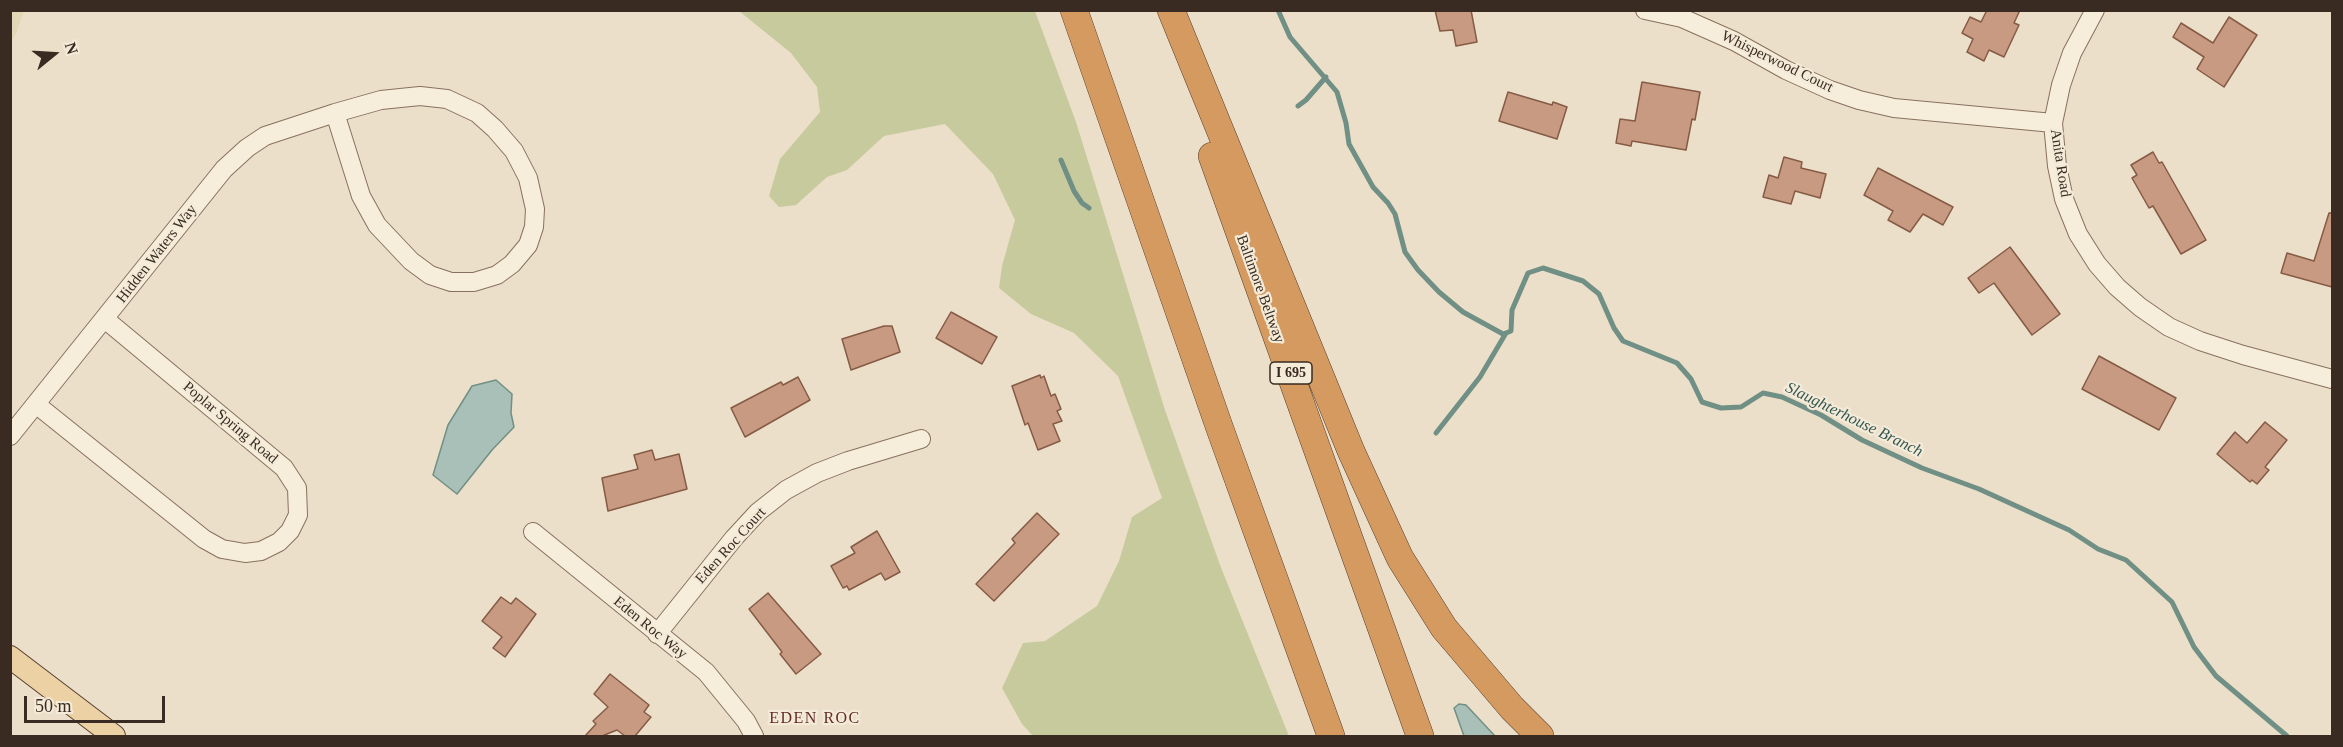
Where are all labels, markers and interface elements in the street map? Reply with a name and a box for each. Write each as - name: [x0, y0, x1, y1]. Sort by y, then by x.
- north arrow: [24, 24, 84, 84]
- street label: Whisperwood Court: [1718, 27, 1836, 97]
- text: N: [62, 40, 81, 56]
- street label: Anita Road: [2046, 128, 2074, 198]
- street label: Hidden Waters Way: [113, 201, 201, 307]
- street label: Baltimore Beltway: [1232, 232, 1288, 346]
- road number: I 695: [1270, 362, 1312, 384]
- street label: Poplar Spring Road: [179, 378, 281, 468]
- water label: Slaughterhouse Branch: [1782, 378, 1926, 462]
- street label: Eden Roc Court: [692, 504, 770, 588]
- street label: Eden Roc Way: [610, 593, 690, 663]
- scale bar: [27, 684, 168, 722]
- text: 50 m: [35, 696, 72, 716]
- district label: EDEN ROC: [769, 709, 861, 729]

